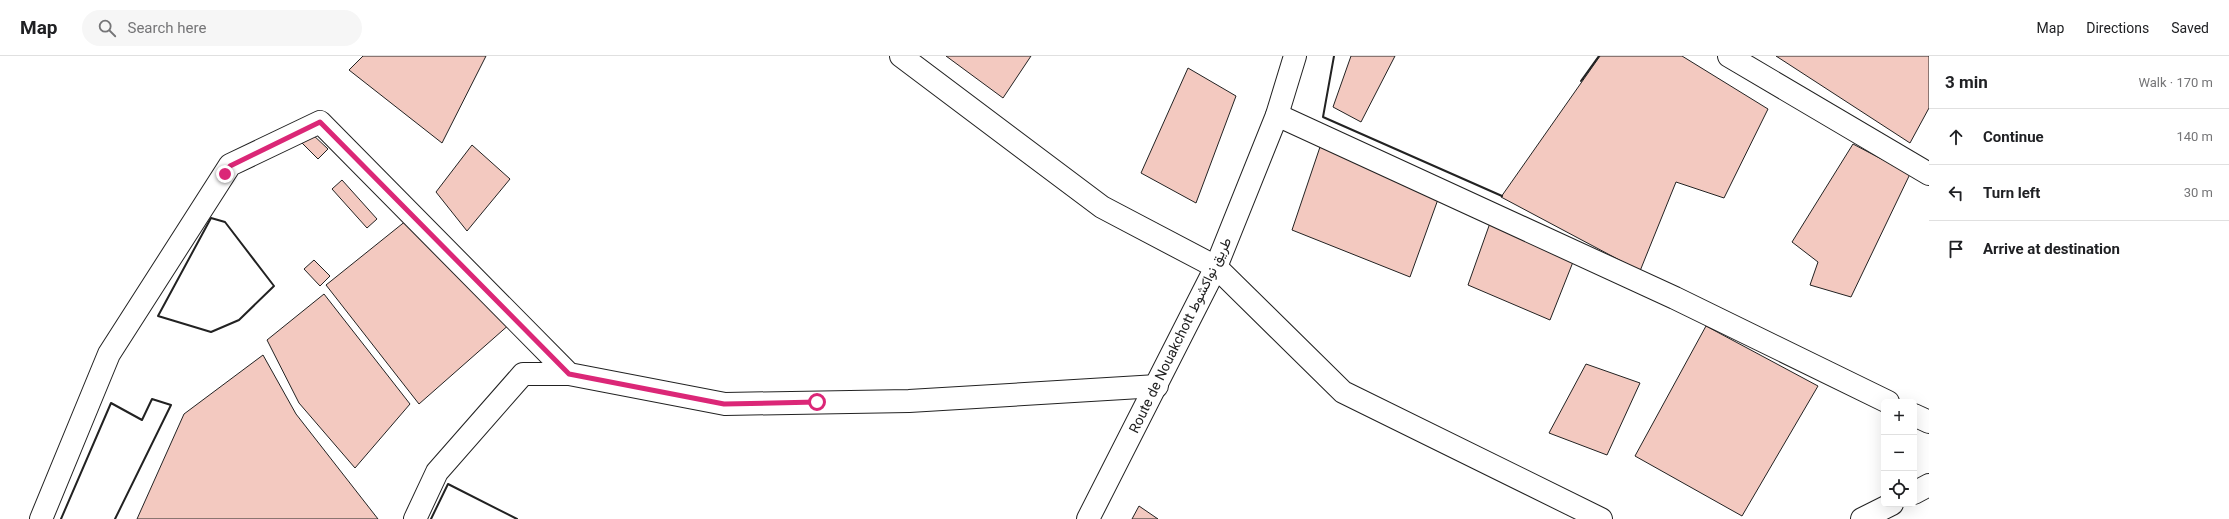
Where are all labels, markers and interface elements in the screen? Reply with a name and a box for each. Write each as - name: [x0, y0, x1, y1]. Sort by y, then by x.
- search box: [82, 10, 362, 46]
- text: Map: [20, 16, 58, 39]
- icon: search: [96, 17, 118, 39]
- text: Search here: [128, 19, 206, 37]
- text: Map: [2037, 20, 2064, 36]
- text: Directions: [2086, 20, 2149, 36]
- text: Saved: [2171, 20, 2209, 36]
- text: 3 min: [1945, 72, 1988, 92]
- text: Walk · 170 m: [2138, 75, 2213, 90]
- icon: ahead: [1945, 126, 1967, 148]
- text: Continue: [1983, 128, 2044, 146]
- text: 140 m: [2176, 129, 2213, 144]
- route end: [216, 165, 234, 183]
- icon: left: [1945, 182, 1967, 204]
- text: Turn left: [1983, 184, 2040, 202]
- text: 30 m: [2184, 185, 2213, 200]
- street label: Route de Nouakchott طريق نواكشوط: [1126, 235, 1235, 436]
- icon: arrive: [1945, 238, 1967, 260]
- text: Arrive at destination: [1983, 240, 2120, 258]
- route start: [808, 393, 826, 411]
- map controls: [1881, 399, 1917, 507]
- button: +: [1881, 399, 1917, 435]
- button: −: [1881, 435, 1917, 471]
- button: locate: [1881, 471, 1917, 507]

